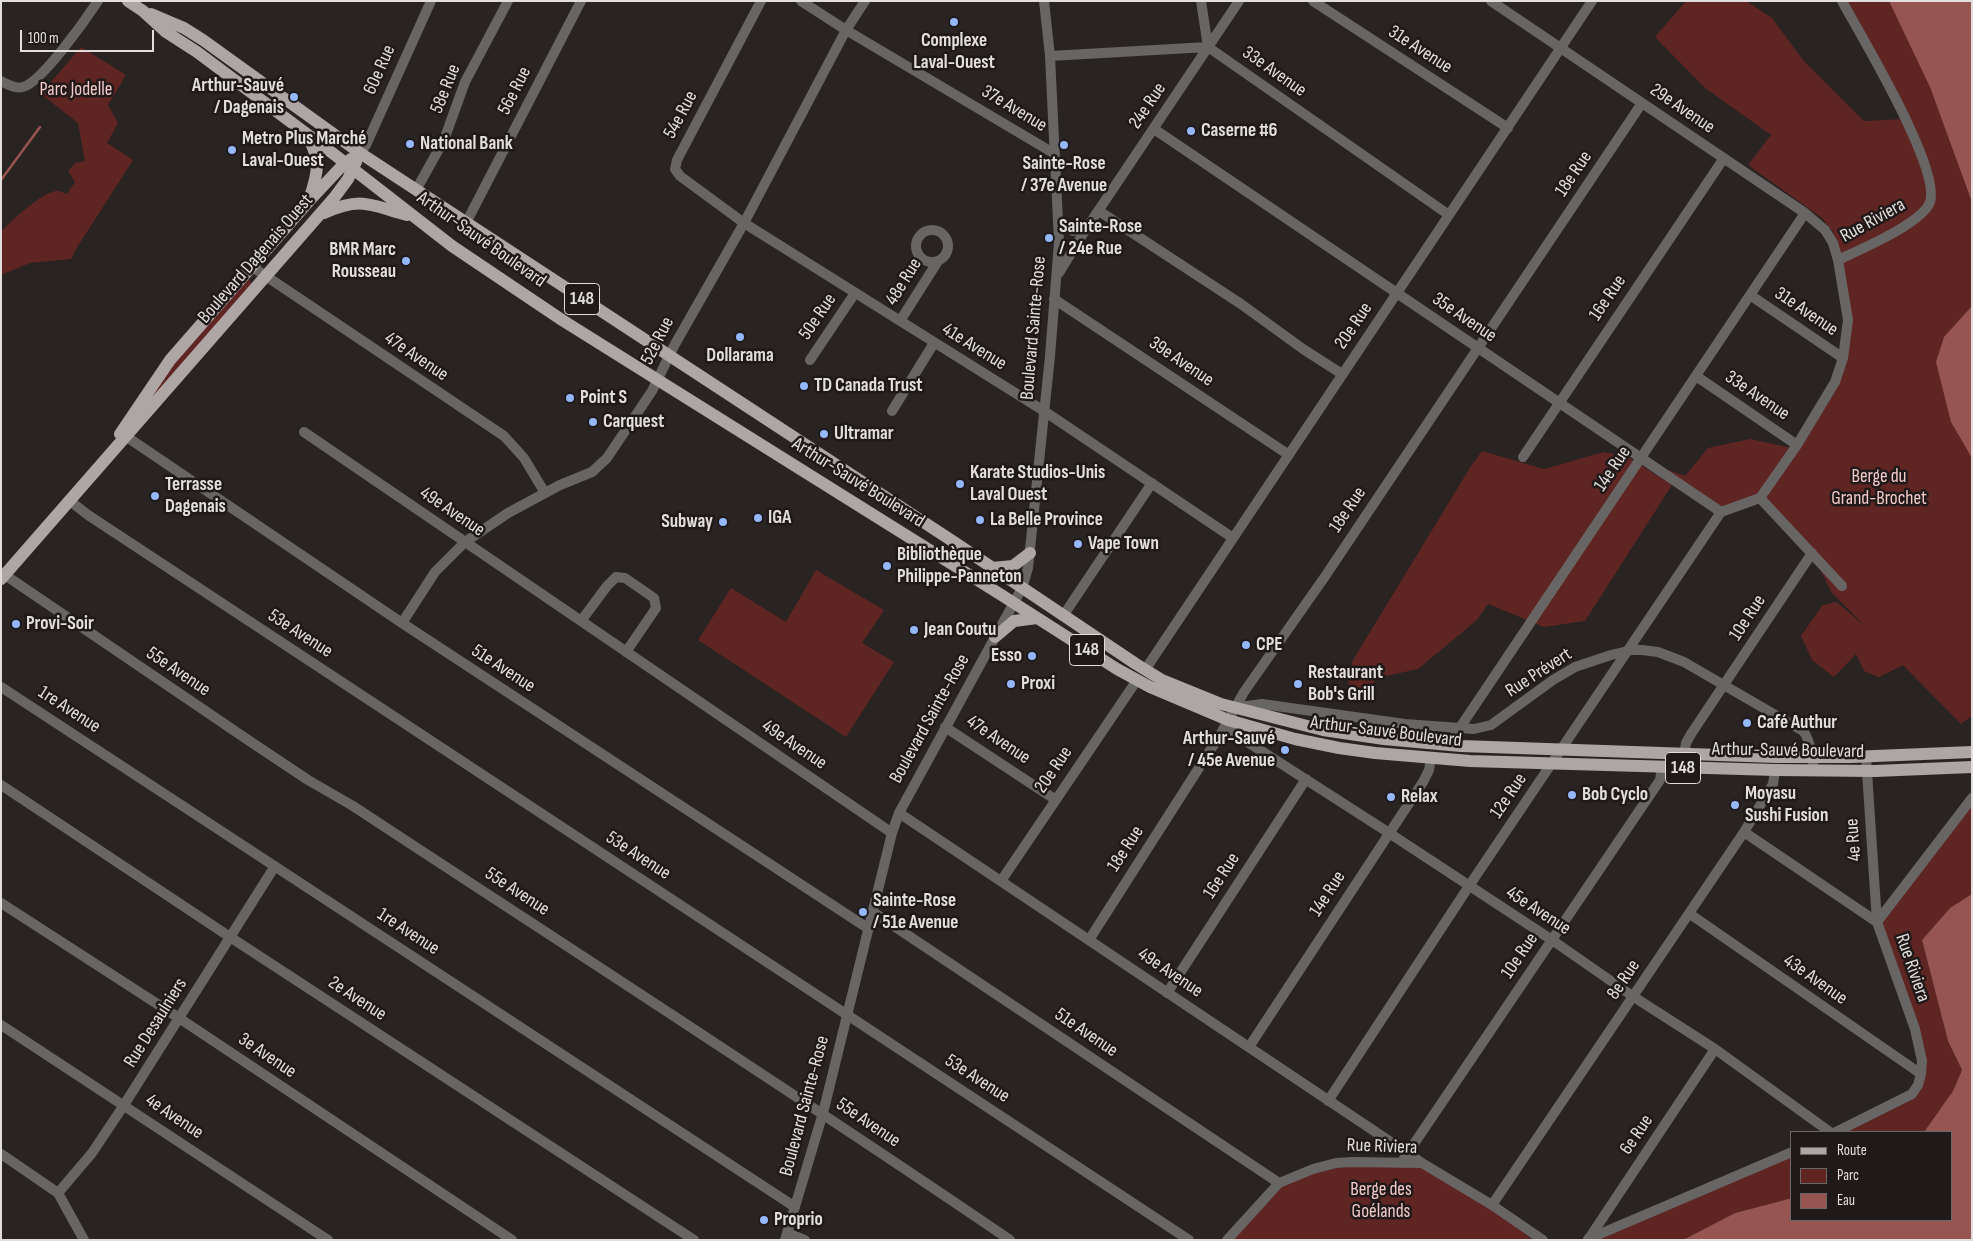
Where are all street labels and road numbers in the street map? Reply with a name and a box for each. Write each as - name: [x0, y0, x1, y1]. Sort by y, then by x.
- street label: 31e Avenue: [1384, 21, 1456, 79]
- street label: 60e Rue: [359, 42, 401, 98]
- street label: 33e Avenue: [1238, 42, 1310, 102]
- street label: 58e Rue: [426, 61, 466, 117]
- street label: 56e Rue: [493, 63, 537, 119]
- street label: 24e Rue: [1124, 79, 1172, 133]
- street label: 29e Avenue: [1645, 79, 1719, 139]
- street label: 37e Avenue: [977, 81, 1051, 137]
- street label: 54e Rue: [659, 87, 703, 143]
- street label: 18e Rue: [1551, 147, 1597, 201]
- street label: Arthur-Sauvé Boulevard: [412, 187, 550, 293]
- street label: Boulevard Dagenais Ouest: [194, 190, 318, 328]
- street label: Rue Riviera: [1837, 194, 1909, 248]
- street label: 48e Rue: [881, 254, 927, 310]
- street label: Boulevard Sainte-Rose: [1016, 255, 1052, 401]
- street label: 16e Rue: [1585, 271, 1631, 325]
- street label: 31e Avenue: [1770, 282, 1842, 342]
- road number: 148: [564, 284, 600, 314]
- street label: 35e Avenue: [1427, 288, 1501, 348]
- street label: 50e Rue: [794, 289, 842, 345]
- street label: 20e Rue: [1330, 298, 1378, 354]
- street label: 52e Rue: [636, 313, 680, 369]
- street label: 41e Avenue: [938, 318, 1010, 376]
- street label: 47e Avenue: [380, 327, 452, 387]
- street label: 39e Avenue: [1144, 332, 1218, 392]
- street label: 33e Avenue: [1720, 366, 1794, 426]
- street label: Arthur-Sauvé Boulevard: [787, 433, 929, 533]
- street label: 14e Rue: [1590, 442, 1636, 496]
- street label: 49e Avenue: [415, 482, 489, 542]
- street label: 18e Rue: [1325, 483, 1371, 537]
- street label: 10e Rue: [1725, 591, 1771, 645]
- street label: 53e Avenue: [263, 605, 337, 663]
- road number: 148: [1070, 634, 1104, 666]
- street label: 51e Avenue: [467, 640, 539, 698]
- street label: 55e Avenue: [142, 642, 214, 702]
- street label: Rue Prévert: [1502, 643, 1576, 703]
- street label: Boulevard Sainte-Rose: [885, 650, 975, 788]
- street label: 1re Avenue: [34, 682, 104, 738]
- street label: 47e Avenue: [962, 710, 1034, 770]
- street label: Arthur-Sauvé Boulevard: [1309, 711, 1463, 753]
- street label: 49e Avenue: [757, 715, 831, 775]
- street label: Arthur-Sauvé Boulevard: [1712, 738, 1864, 764]
- street label: 20e Rue: [1030, 742, 1078, 798]
- road number: 148: [1666, 752, 1700, 784]
- street label: 12e Rue: [1486, 769, 1532, 823]
- street label: 4e Rue: [1841, 818, 1867, 862]
- street label: 18e Rue: [1103, 822, 1149, 876]
- street label: 53e Avenue: [601, 827, 675, 885]
- street label: 16e Rue: [1199, 849, 1245, 903]
- street label: 55e Avenue: [480, 863, 554, 921]
- street label: 14e Rue: [1305, 867, 1351, 921]
- street label: 45e Avenue: [1501, 882, 1575, 940]
- street label: 1re Avenue: [373, 904, 443, 960]
- street label: 10e Rue: [1497, 929, 1543, 983]
- street label: Rue Riviera: [1890, 931, 1934, 1005]
- street label: 49e Avenue: [1133, 943, 1207, 1003]
- street label: 43e Avenue: [1779, 950, 1851, 1010]
- street label: 8e Rue: [1602, 956, 1646, 1004]
- street label: 2e Avenue: [324, 972, 390, 1026]
- street label: Rue Desaulniers: [120, 974, 192, 1072]
- street label: 51e Avenue: [1050, 1004, 1122, 1062]
- street label: 3e Avenue: [234, 1028, 300, 1084]
- street label: Boulevard Sainte-Rose: [775, 1033, 835, 1179]
- street label: 53e Avenue: [940, 1050, 1014, 1108]
- street label: 4e Avenue: [141, 1089, 207, 1145]
- street label: 55e Avenue: [832, 1093, 904, 1153]
- street label: 6e Rue: [1615, 1111, 1659, 1159]
- street label: Rue Riviera: [1346, 1134, 1418, 1160]

